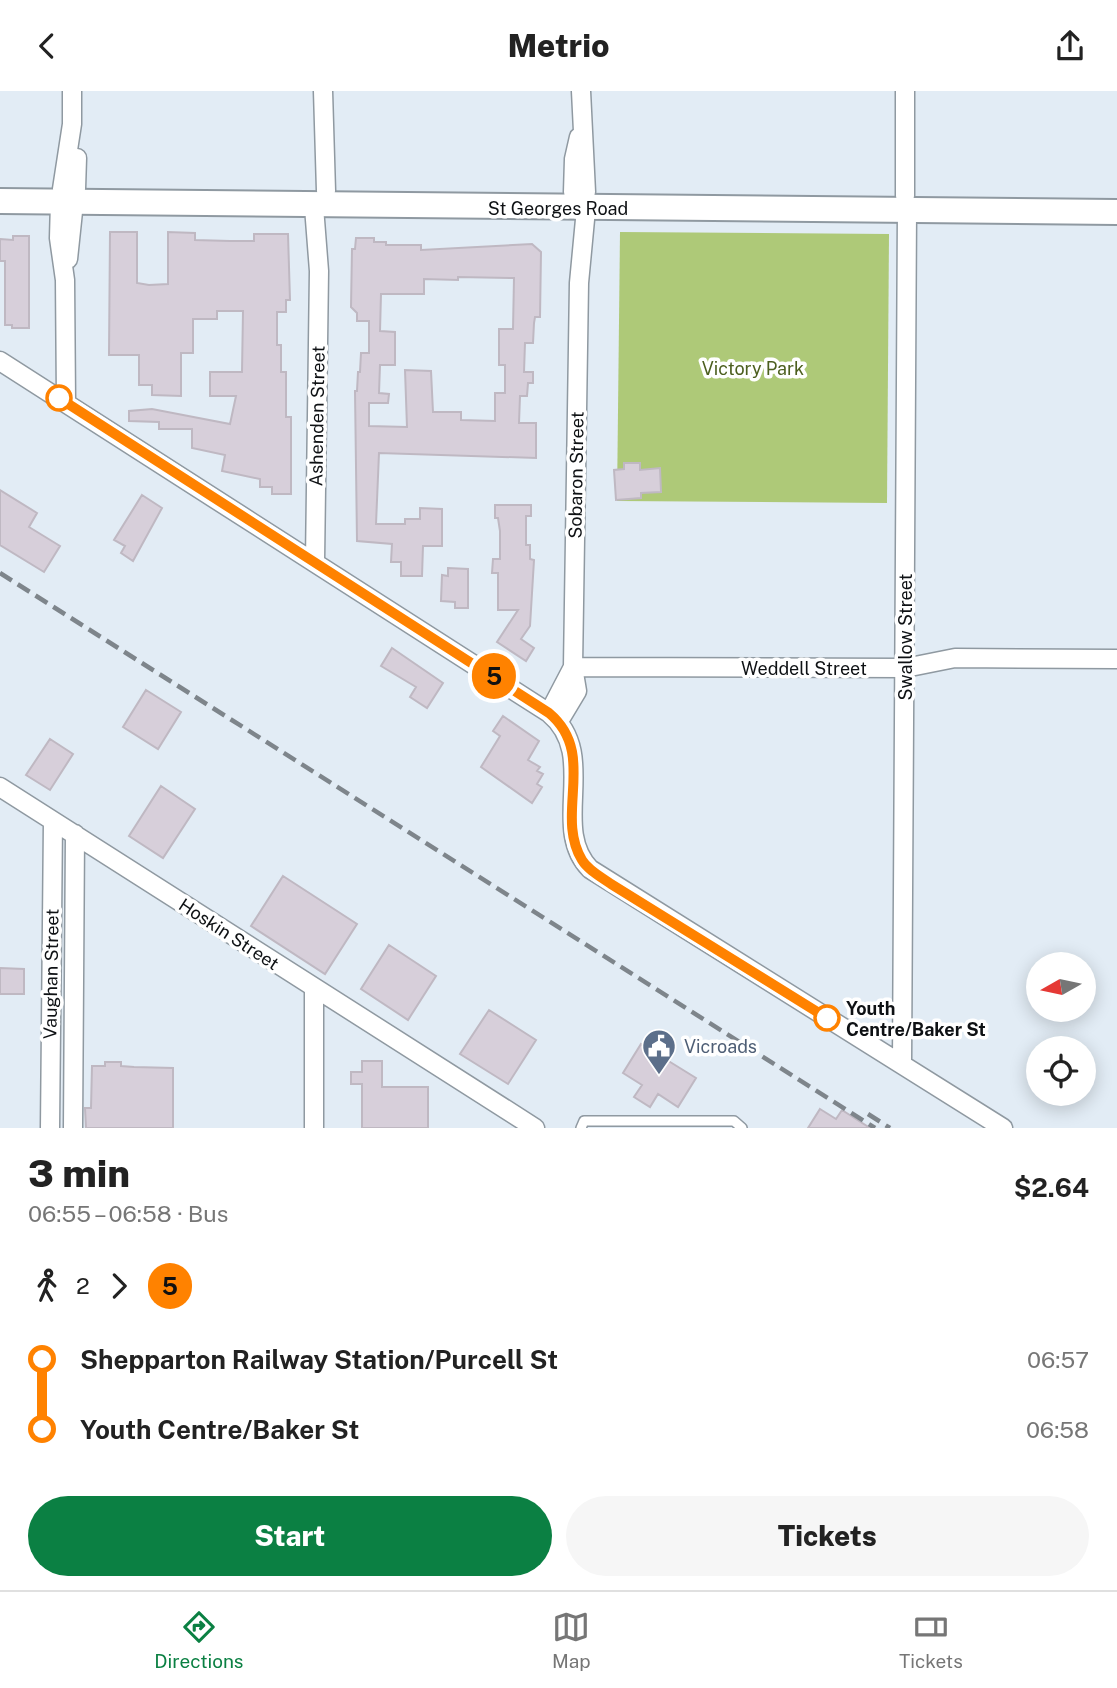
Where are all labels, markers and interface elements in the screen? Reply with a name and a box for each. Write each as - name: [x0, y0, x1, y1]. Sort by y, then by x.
- icon: back: [28, 27, 66, 65]
- text: Metrio: [507, 27, 610, 64]
- icon: share: [1051, 27, 1089, 65]
- street label: St Georges Road: [488, 198, 628, 219]
- street label: Ashenden Street: [305, 345, 329, 487]
- park label: Victory Park: [702, 358, 804, 379]
- unlabelled marker: [46, 385, 72, 411]
- street label: Sobaron Street: [564, 411, 588, 539]
- street label: Swallow Street: [895, 573, 916, 701]
- line badge: 5: [471, 653, 517, 699]
- street label: Weddell Street: [741, 658, 867, 679]
- text: 5: [486, 662, 502, 690]
- street label: Hoskin Street: [175, 894, 283, 974]
- street label: Vaughan Street: [39, 909, 63, 1039]
- north arrow: [1026, 952, 1096, 1022]
- map controls: [1026, 952, 1096, 1106]
- place label: Youth Centre/Baker St: [846, 998, 986, 1040]
- marker: Youth Centre/Baker St: [814, 1005, 840, 1031]
- public building icon: Vicroads: [640, 1027, 678, 1076]
- place label: Vicroads: [684, 1036, 757, 1057]
- button: locate: [1026, 1036, 1096, 1106]
- text: 3 min: [28, 1151, 130, 1196]
- text: $2.64: [1014, 1172, 1089, 1203]
- text: 06:55 – 06:58 · Bus: [28, 1200, 228, 1227]
- icon: walk: [28, 1267, 66, 1305]
- icon: forward: [100, 1267, 138, 1305]
- text: 2: [76, 1272, 90, 1299]
- text: 5: [162, 1272, 178, 1300]
- text: Shepparton Railway Station/Purcell St: [80, 1344, 558, 1375]
- text: 06:57: [1027, 1346, 1089, 1373]
- text: Youth Centre/Baker St: [80, 1414, 359, 1445]
- text: 06:58: [1026, 1416, 1089, 1443]
- button: Start: [28, 1496, 552, 1576]
- button: Tickets: [566, 1496, 1089, 1576]
- tab: Directions: [154, 1608, 243, 1672]
- tab: Map: [552, 1608, 591, 1672]
- tab: Tickets: [899, 1608, 963, 1672]

